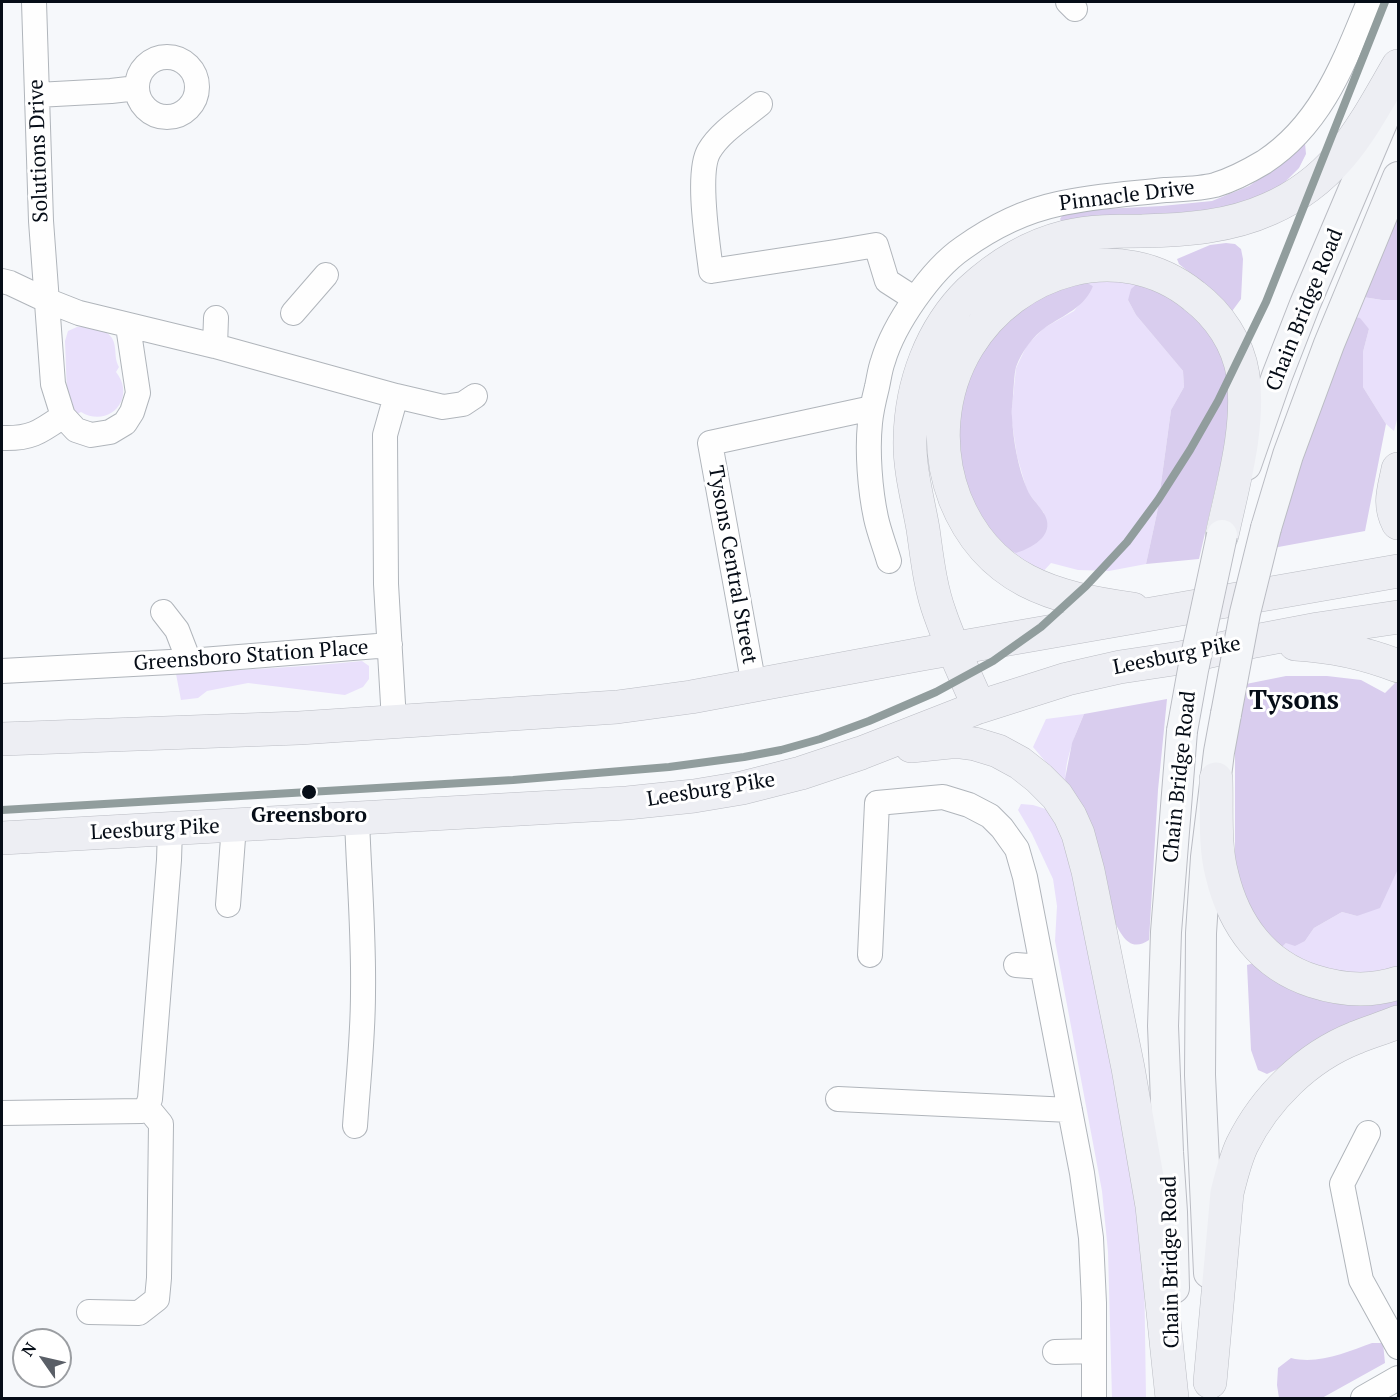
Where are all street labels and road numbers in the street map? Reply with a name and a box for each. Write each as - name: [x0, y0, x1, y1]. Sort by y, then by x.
- street label: Solutions Drive: [24, 79, 54, 223]
- street label: Pinnacle Drive: [1058, 175, 1196, 217]
- street label: Chain Bridge Road: [1261, 225, 1349, 395]
- street label: Tysons Central Street: [702, 464, 762, 666]
- street label: Leesburg Pike: [1111, 631, 1243, 681]
- street label: Greensboro Station Place: [133, 635, 369, 677]
- street label: Chain Bridge Road: [1158, 690, 1202, 864]
- street label: Leesburg Pike: [645, 767, 777, 813]
- street label: Leesburg Pike: [90, 814, 220, 846]
- street label: Chain Bridge Road: [1157, 1175, 1185, 1349]

